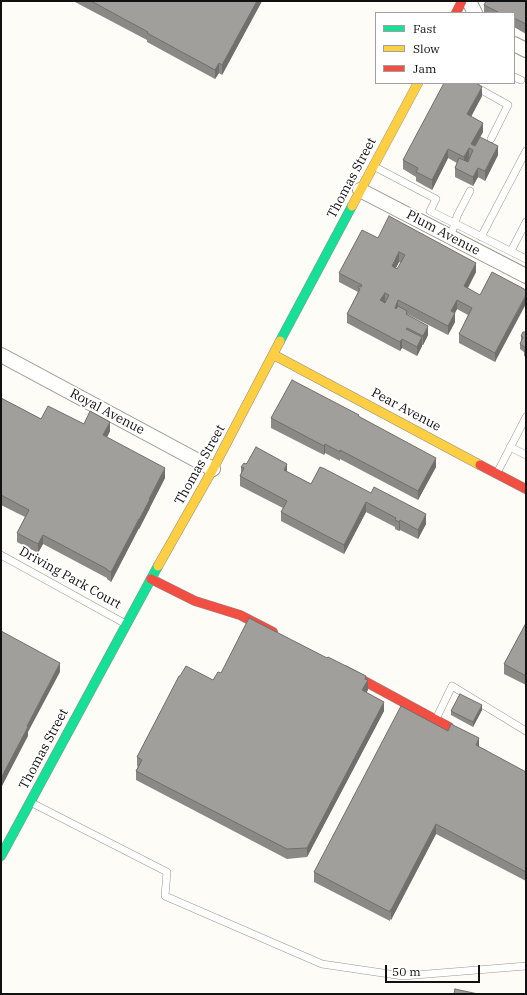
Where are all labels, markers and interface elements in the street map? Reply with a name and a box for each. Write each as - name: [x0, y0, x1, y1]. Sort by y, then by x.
- legend: [375, 12, 515, 84]
- text: Fast: [413, 21, 437, 36]
- text: Slow: [413, 41, 440, 56]
- text: Jam: [413, 61, 436, 76]
- street label: Thomas Street: [324, 135, 380, 221]
- street label: Plum Avenue: [404, 207, 482, 259]
- street label: Pear Avenue: [369, 385, 443, 435]
- street label: Royal Avenue: [67, 386, 147, 438]
- street label: Thomas Street: [172, 422, 228, 508]
- street label: Driving Park Court: [16, 544, 124, 612]
- street label: Thomas Street: [16, 706, 72, 792]
- scale bar: [387, 957, 482, 983]
- text: 50 m: [392, 964, 421, 979]

